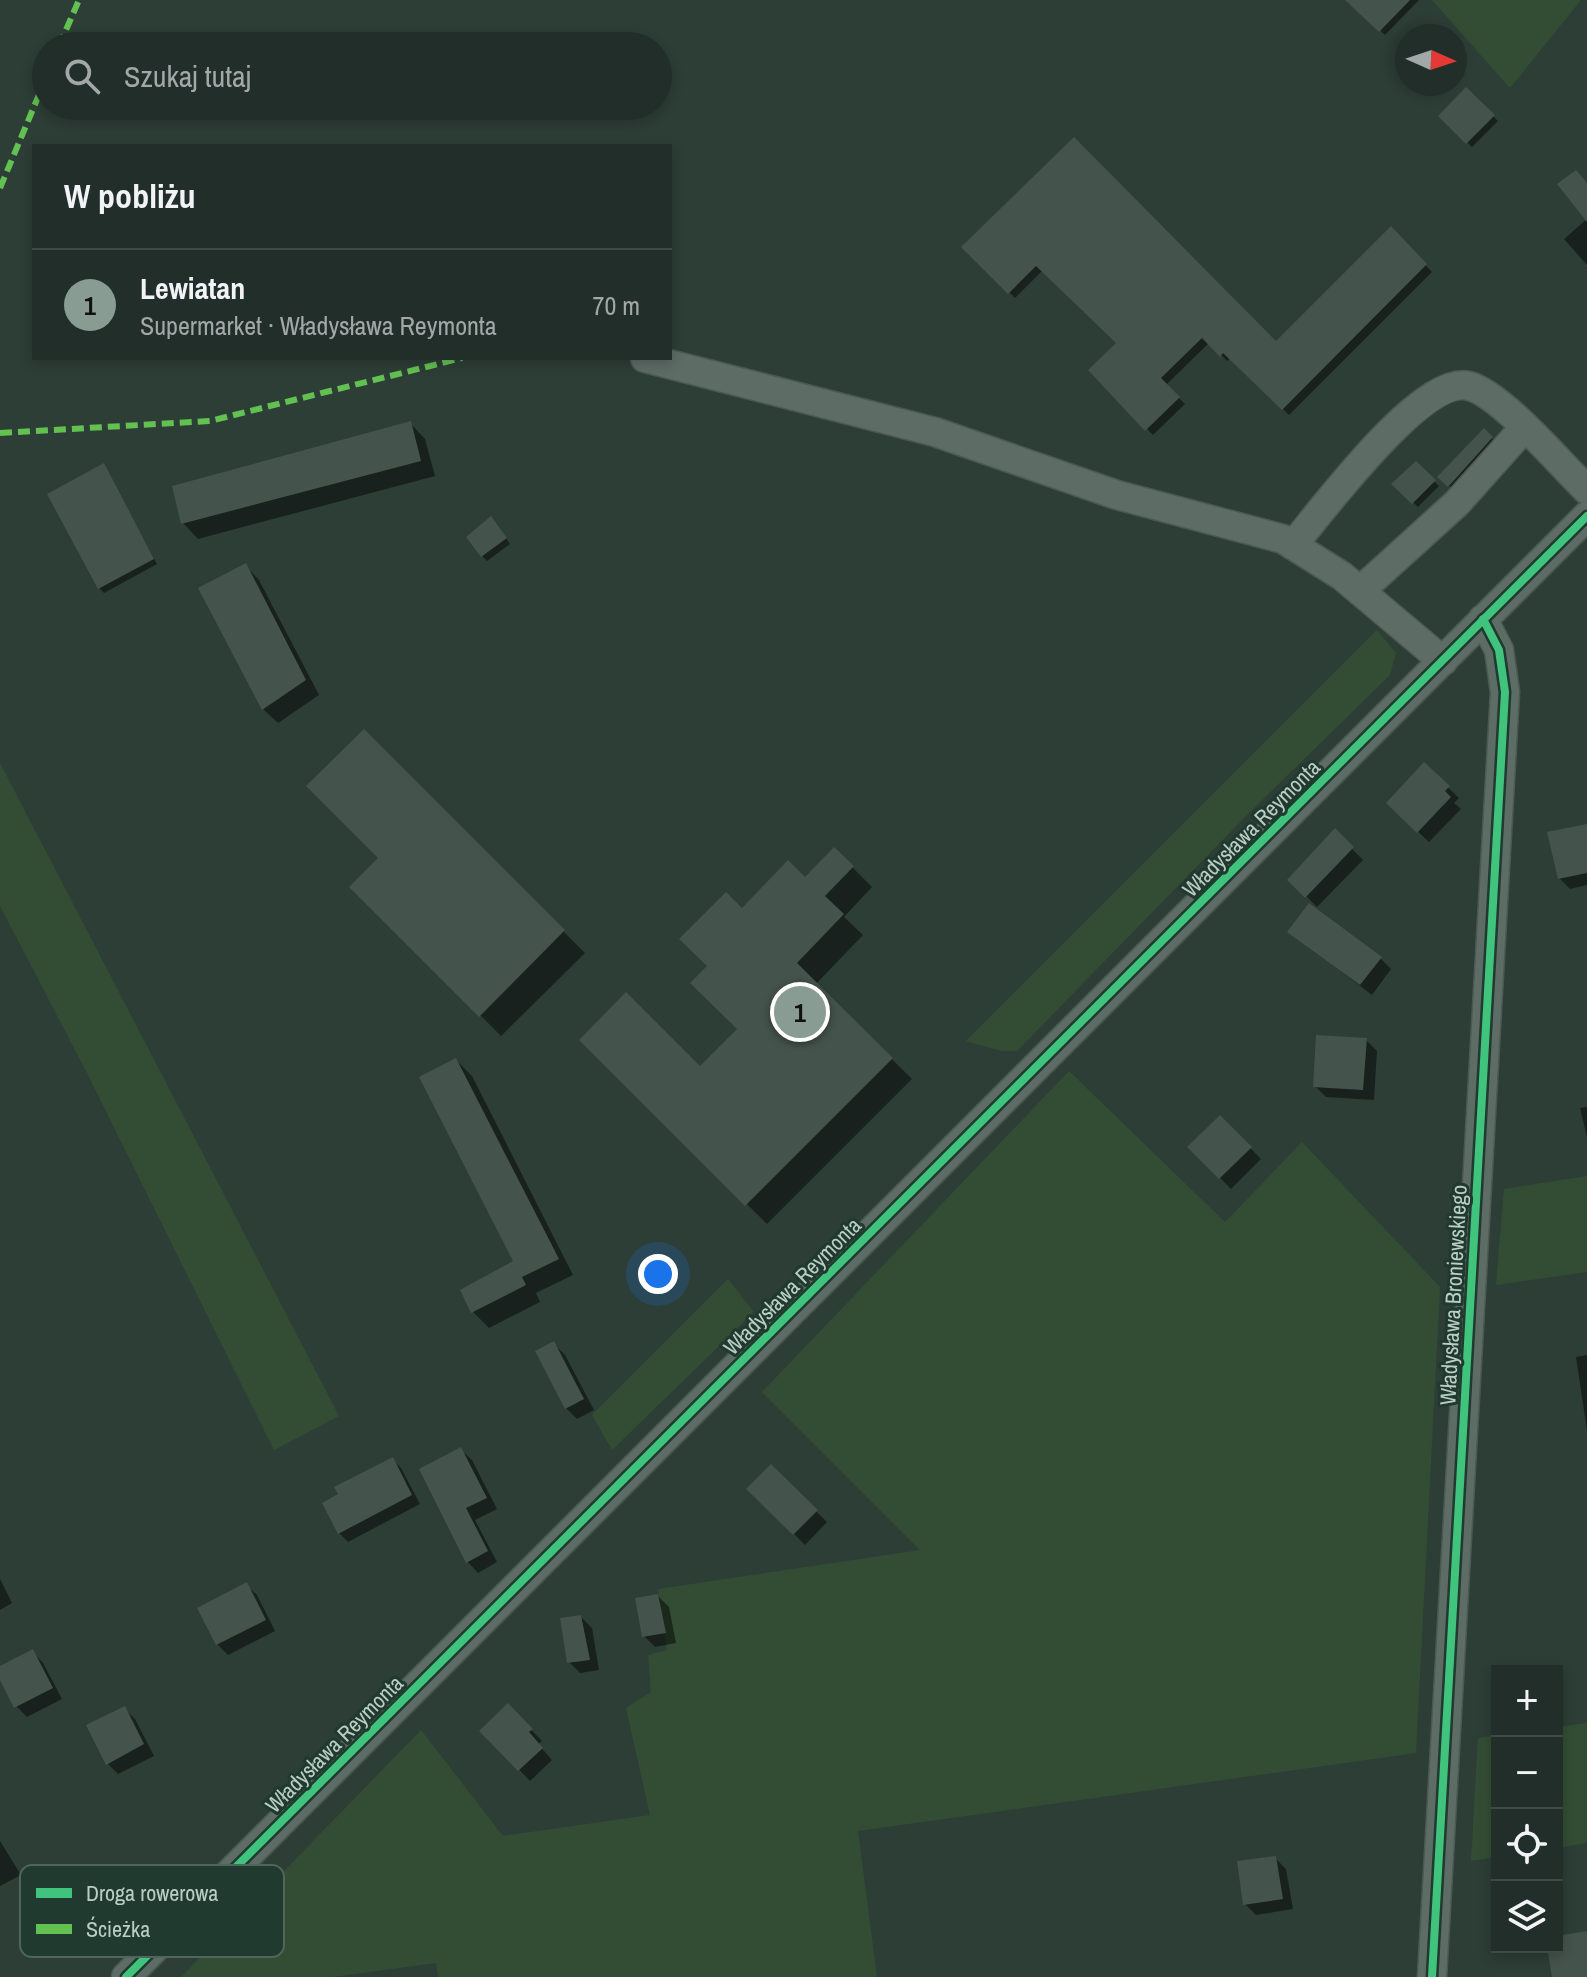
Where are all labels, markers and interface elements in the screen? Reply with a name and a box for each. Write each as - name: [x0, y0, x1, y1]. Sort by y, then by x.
- north arrow: [1395, 24, 1467, 96]
- search box: [32, 32, 672, 120]
- icon: search: [60, 54, 104, 98]
- text: Szukaj tutaj: [124, 56, 251, 96]
- text: W pobliżu: [64, 173, 196, 219]
- text: Lewiatan: [140, 268, 245, 308]
- text: 1: [84, 288, 96, 323]
- text: 70 m: [593, 288, 640, 323]
- text: Supermarket · Władysława Reymonta: [140, 308, 497, 343]
- street label: Władysława Reymonta: [1176, 753, 1326, 903]
- pin: 1: [774, 982, 826, 1042]
- street label: Władysława Broniewskiego: [1432, 1184, 1474, 1406]
- street label: Władysława Reymonta: [717, 1211, 867, 1361]
- your location: [638, 1254, 678, 1294]
- map controls: [1491, 1665, 1563, 1953]
- button: +: [1491, 1665, 1563, 1737]
- street label: Władysława Reymonta: [259, 1669, 409, 1819]
- button: −: [1491, 1737, 1563, 1809]
- button: locate: [1491, 1809, 1563, 1881]
- legend: [20, 1865, 284, 1957]
- text: Droga rowerowa: [86, 1878, 218, 1908]
- button: layers: [1491, 1881, 1563, 1953]
- text: Ścieżka: [86, 1914, 150, 1944]

